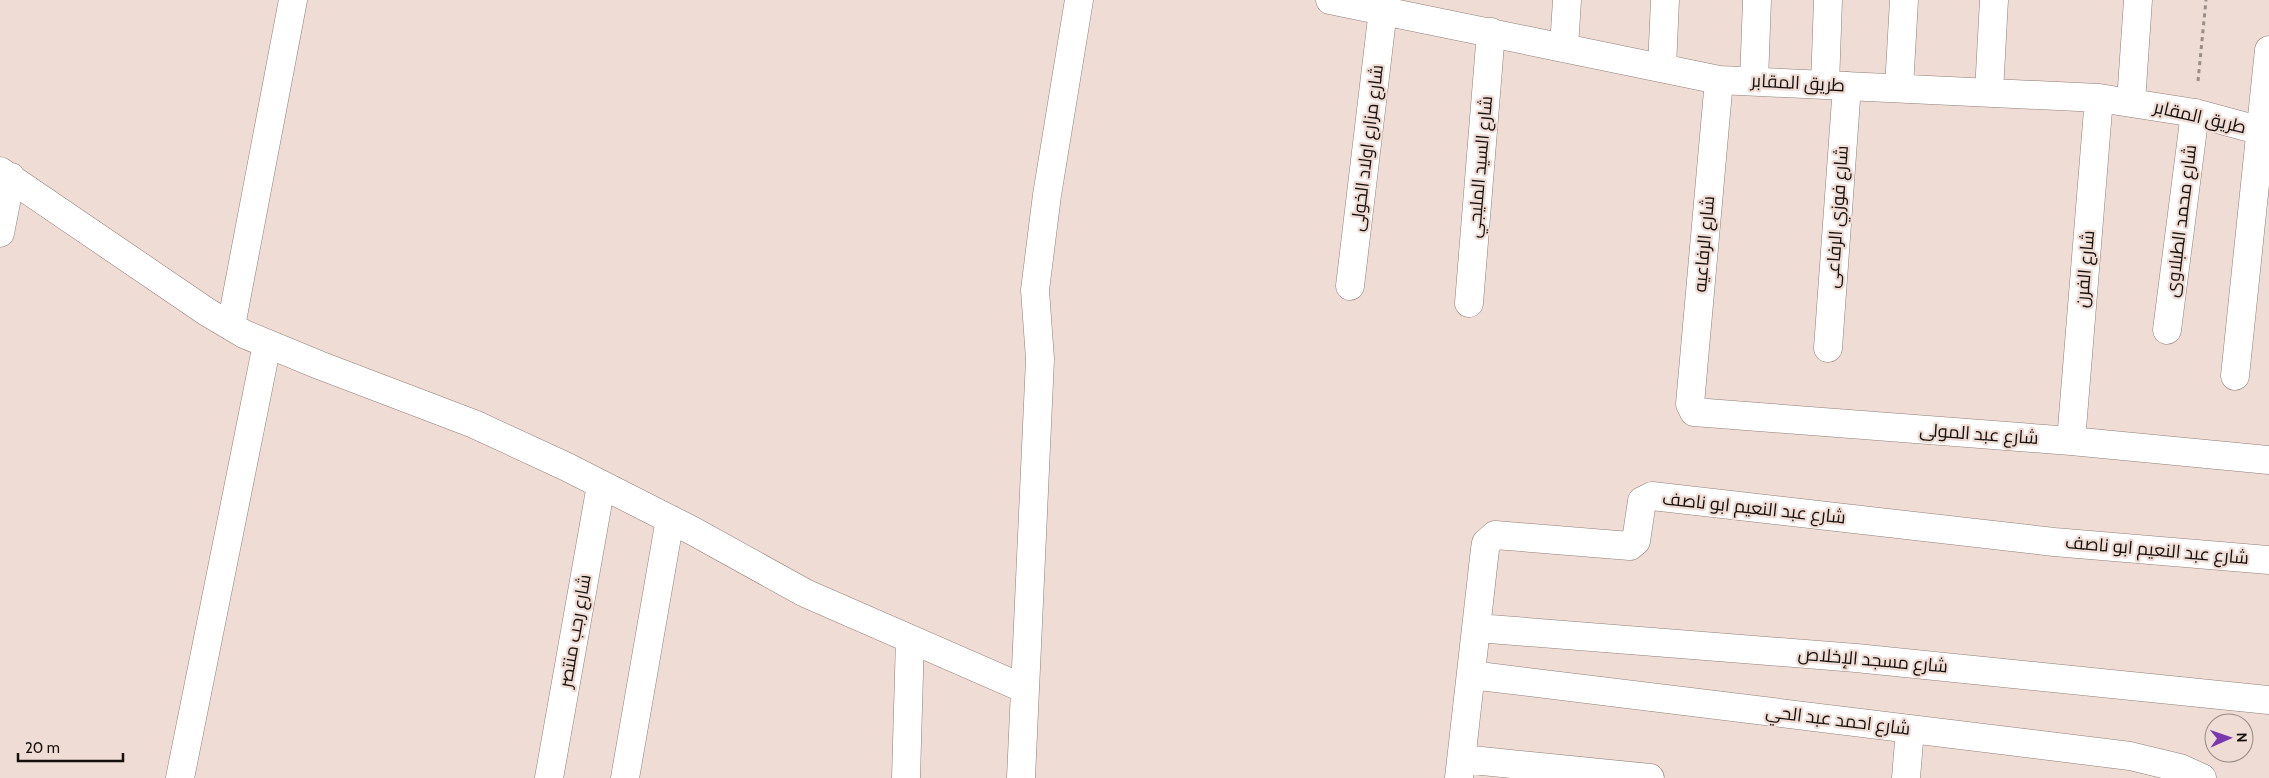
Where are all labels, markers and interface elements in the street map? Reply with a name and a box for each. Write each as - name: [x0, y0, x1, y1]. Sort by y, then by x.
- street label: شارع مزارع اولاد الخولى: [1346, 63, 1389, 233]
- street label: طريق المقابر: [1749, 69, 1846, 97]
- street label: شارع السيد المليجي: [1463, 95, 1500, 239]
- street label: طريق المقابر: [2150, 95, 2248, 139]
- street label: شارع محمد الطبلاوى: [2161, 143, 2202, 299]
- street label: شارع فوزي الرفاعى: [1821, 145, 1856, 289]
- street label: شارع الرفاعيه: [1689, 195, 1720, 293]
- street label: شارع الفرن: [2071, 229, 2100, 309]
- street label: شارع عبد المولى: [1919, 419, 2039, 450]
- street label: شارع عبد النعيم ابو ناصف: [1661, 487, 1847, 530]
- street label: شارع عبد النعيم ابو ناصف: [2064, 531, 2250, 570]
- street label: شارع رجب منتصر: [554, 573, 597, 691]
- street label: شارع مسجد الإخلاص: [1797, 642, 1949, 679]
- street label: شارع احمد عبد الحي: [1764, 700, 1912, 743]
- north arrow: [2204, 713, 2254, 763]
- scale bar: [18, 730, 122, 762]
- text: N: [2233, 732, 2251, 743]
- text: 20 m: [25, 739, 60, 757]

